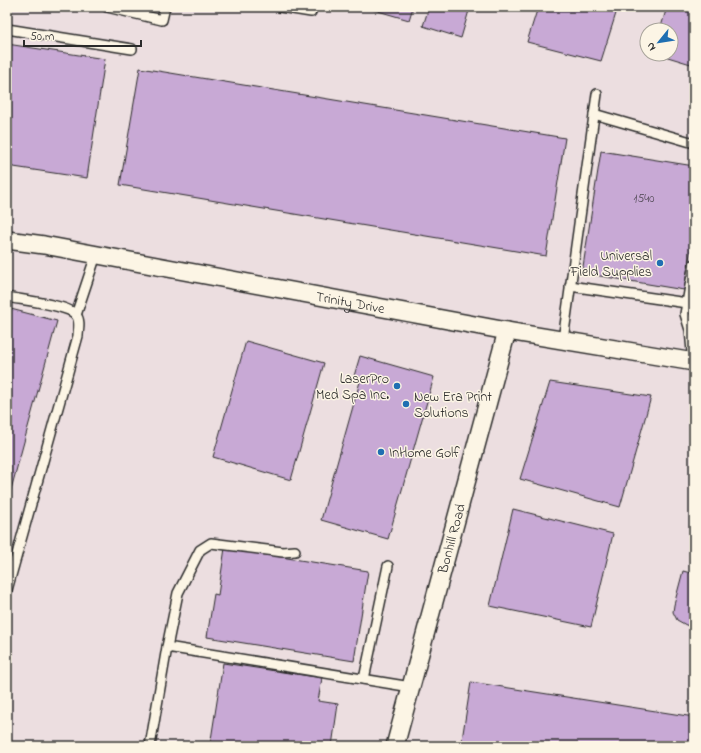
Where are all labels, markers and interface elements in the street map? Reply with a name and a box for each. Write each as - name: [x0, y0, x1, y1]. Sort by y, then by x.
- scale bar: [24, 22, 141, 48]
- north arrow: [639, 22, 679, 62]
- text: 50 m: [30, 28, 54, 46]
- text: N: [642, 39, 660, 54]
- house number: 1540: [634, 190, 654, 208]
- place label: Universal Field Supplies: [569, 246, 652, 283]
- marker: Universal Field Supplies: [655, 258, 665, 268]
- street label: Trinity Drive: [314, 287, 387, 320]
- place label: LaserPro Med Spa Inc.: [316, 369, 389, 406]
- marker: LaserPro Med Spa Inc.: [392, 381, 402, 391]
- place label: New Era Print Solutions: [414, 387, 492, 424]
- marker: New Era Print Solutions: [401, 399, 411, 409]
- place label: InHome Golf: [389, 443, 460, 464]
- marker: InHome Golf: [376, 447, 386, 457]
- street label: Bonhill Road: [433, 501, 472, 577]

